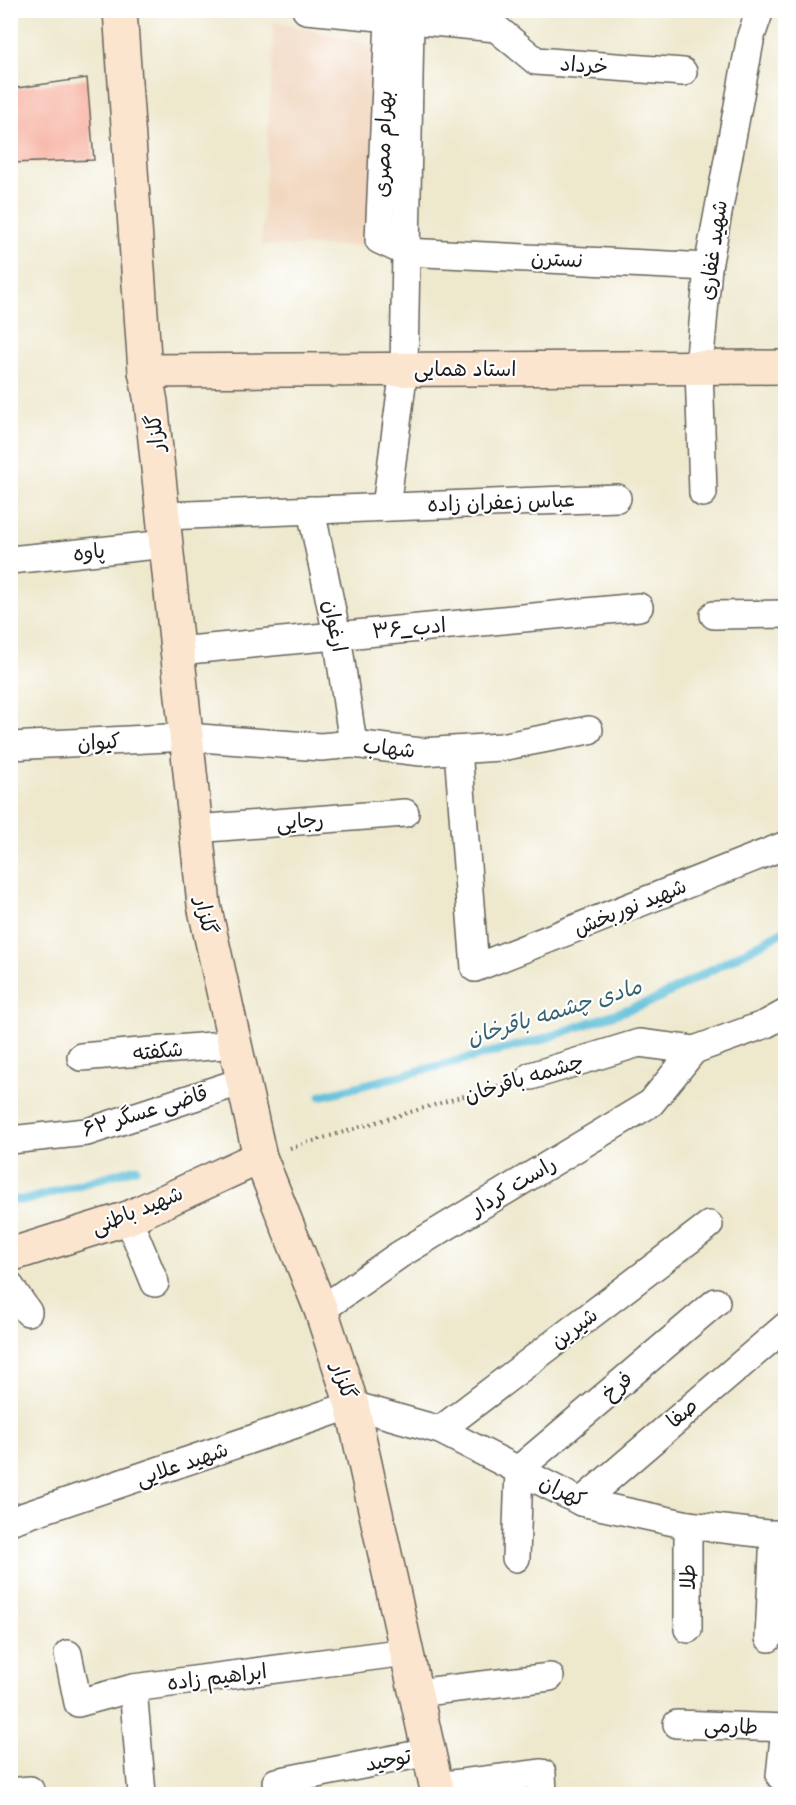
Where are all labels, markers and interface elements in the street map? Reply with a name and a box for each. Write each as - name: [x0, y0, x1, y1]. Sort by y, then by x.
- street label: خرداد: [559, 44, 609, 86]
- street label: بهرام مصری: [362, 90, 404, 198]
- street label: شهید غفاری: [687, 197, 739, 303]
- street label: نسترن: [530, 239, 584, 279]
- street label: استاد همایی: [414, 350, 516, 388]
- street label: گلزار: [134, 412, 176, 456]
- street label: عباس زعفران زاده: [427, 480, 575, 524]
- street label: پاوه: [71, 531, 107, 573]
- street label: ارغوان: [311, 597, 359, 655]
- street label: ۳۶_ادب: [370, 606, 448, 650]
- street label: کیوان: [76, 722, 122, 762]
- street label: شهاب: [361, 726, 417, 770]
- street label: رجایی: [275, 800, 325, 842]
- street label: شهید نوربخش: [567, 867, 693, 947]
- street label: گلزار: [183, 892, 228, 938]
- water label: مادی چشمه باقرخان: [462, 966, 647, 1057]
- street label: شکفته: [131, 1030, 185, 1072]
- street label: چشمه باقرخان: [459, 1042, 589, 1114]
- street label: قاضی عسگر ۶۲: [77, 1074, 213, 1148]
- street label: راست کردار: [461, 1145, 564, 1228]
- street label: شهید باطنی: [85, 1174, 189, 1246]
- street label: شیرین: [542, 1297, 606, 1359]
- street label: گلزار: [320, 1355, 368, 1405]
- street label: فرخ: [592, 1361, 642, 1411]
- street label: صفا: [657, 1388, 707, 1438]
- street label: شهید علایی: [131, 1430, 233, 1498]
- street label: کهران: [533, 1464, 593, 1518]
- street label: طلا: [669, 1564, 707, 1590]
- street label: ابراهیم زاده: [165, 1652, 269, 1702]
- street label: طارمی: [703, 1706, 759, 1746]
- street label: توحید: [362, 1737, 415, 1783]

